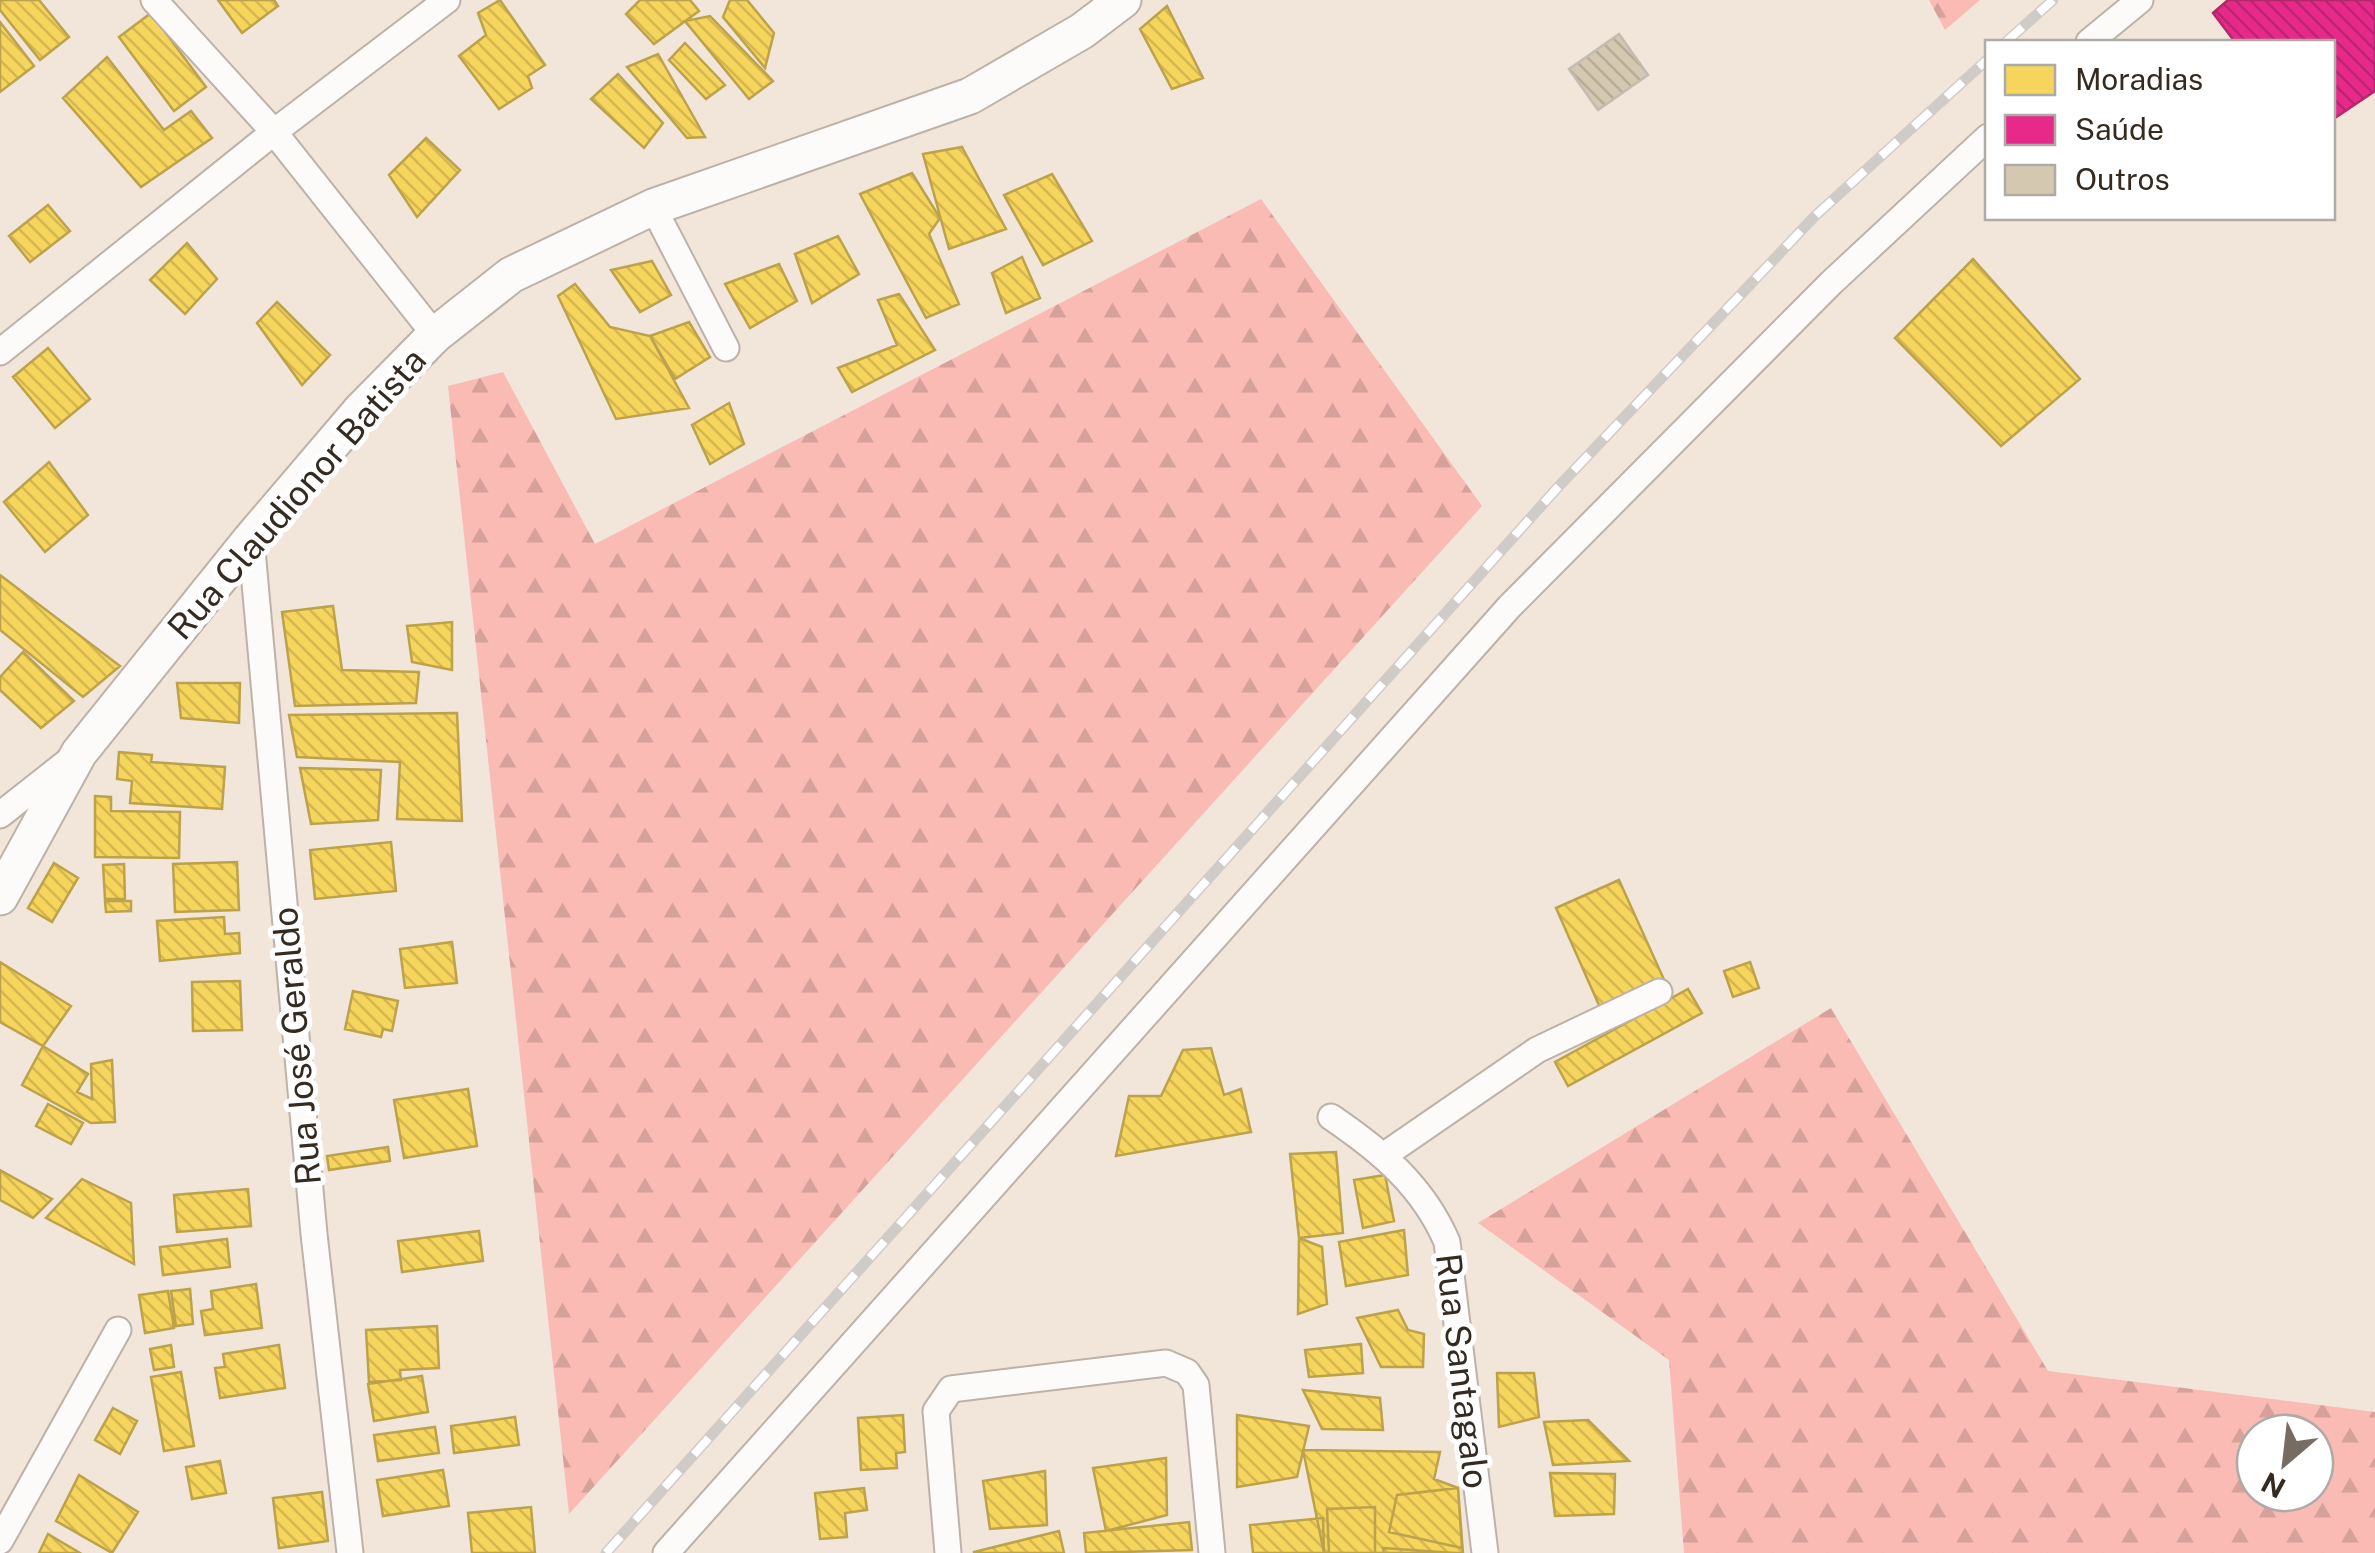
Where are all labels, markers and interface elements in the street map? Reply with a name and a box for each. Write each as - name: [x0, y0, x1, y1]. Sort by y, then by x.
- legend: [1985, 40, 2335, 220]
- text: Moradias: [2075, 61, 2203, 97]
- text: Saúde: [2075, 111, 2164, 147]
- text: Outros: [2075, 161, 2170, 197]
- street label: Rua Claudionor Batista: [159, 340, 434, 648]
- street label: Rua José Geraldo: [264, 905, 329, 1187]
- street label: Rua Santagalo: [1428, 1251, 1497, 1491]
- north arrow: [2235, 1413, 2335, 1513]
- text: N: [2256, 1466, 2290, 1505]

